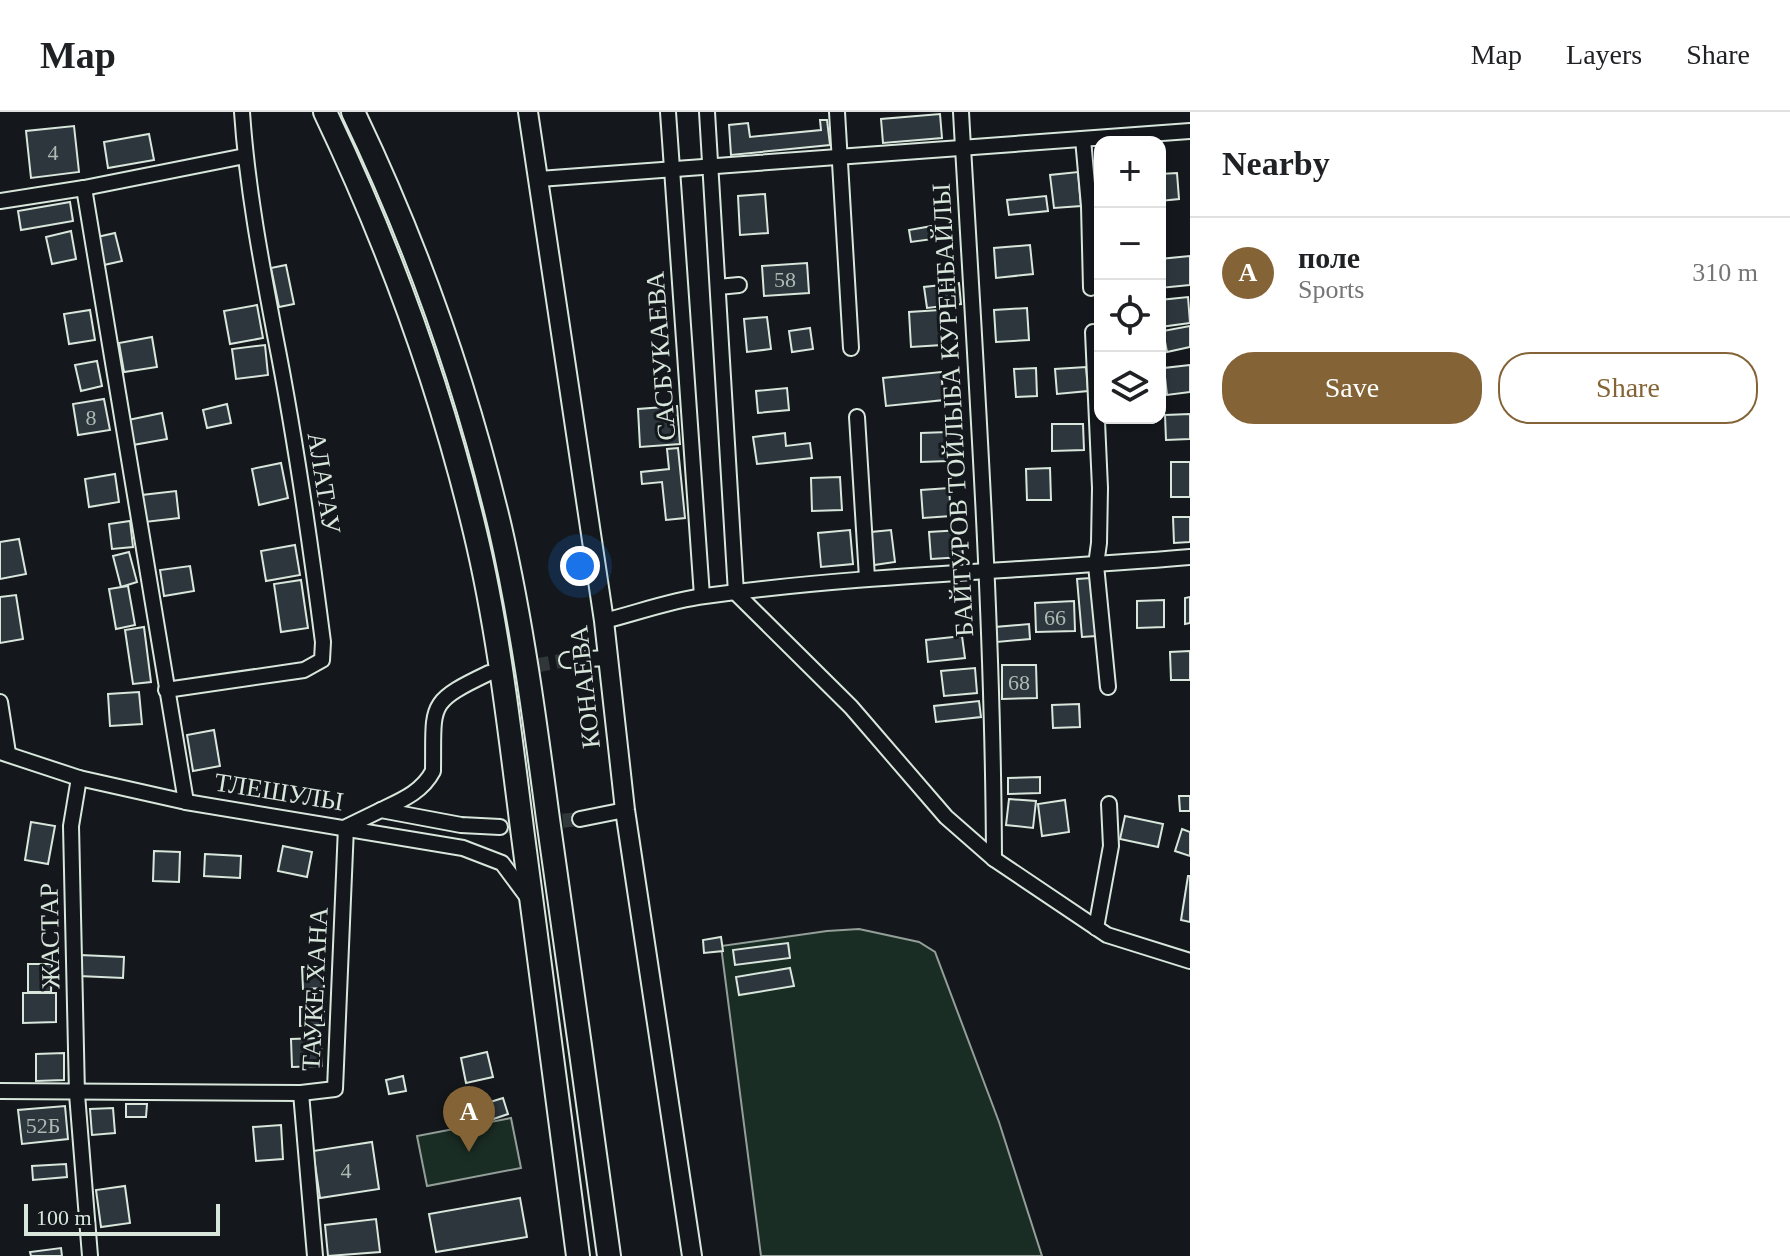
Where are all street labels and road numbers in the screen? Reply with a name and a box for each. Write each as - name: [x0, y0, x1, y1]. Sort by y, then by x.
- street label: БАЙТУРОВ ТОЙЛЫБА КУРЕНБАЙЛЫ: [927, 183, 979, 637]
- street label: САСБУКАЕВА: [641, 270, 681, 442]
- street label: АЛАТАУ: [302, 430, 346, 536]
- street label: КОНАЕВА: [564, 624, 606, 750]
- street label: ТЛЕШУЛЫ: [212, 768, 346, 816]
- street label: ЖАСТАР: [35, 883, 65, 989]
- street label: ТАУКЕ ХАНА: [296, 906, 334, 1072]

